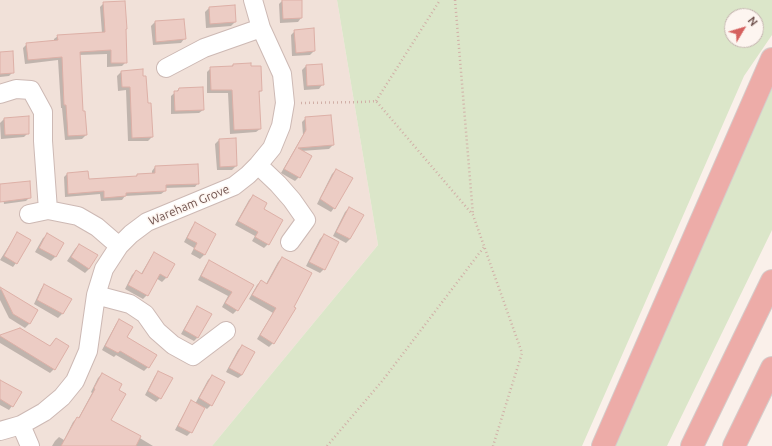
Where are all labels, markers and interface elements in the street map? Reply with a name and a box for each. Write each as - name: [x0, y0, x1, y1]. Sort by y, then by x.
- north arrow: [724, 8, 764, 48]
- text: N: [745, 14, 760, 28]
- street label: Wareham Grove: [146, 182, 232, 228]

